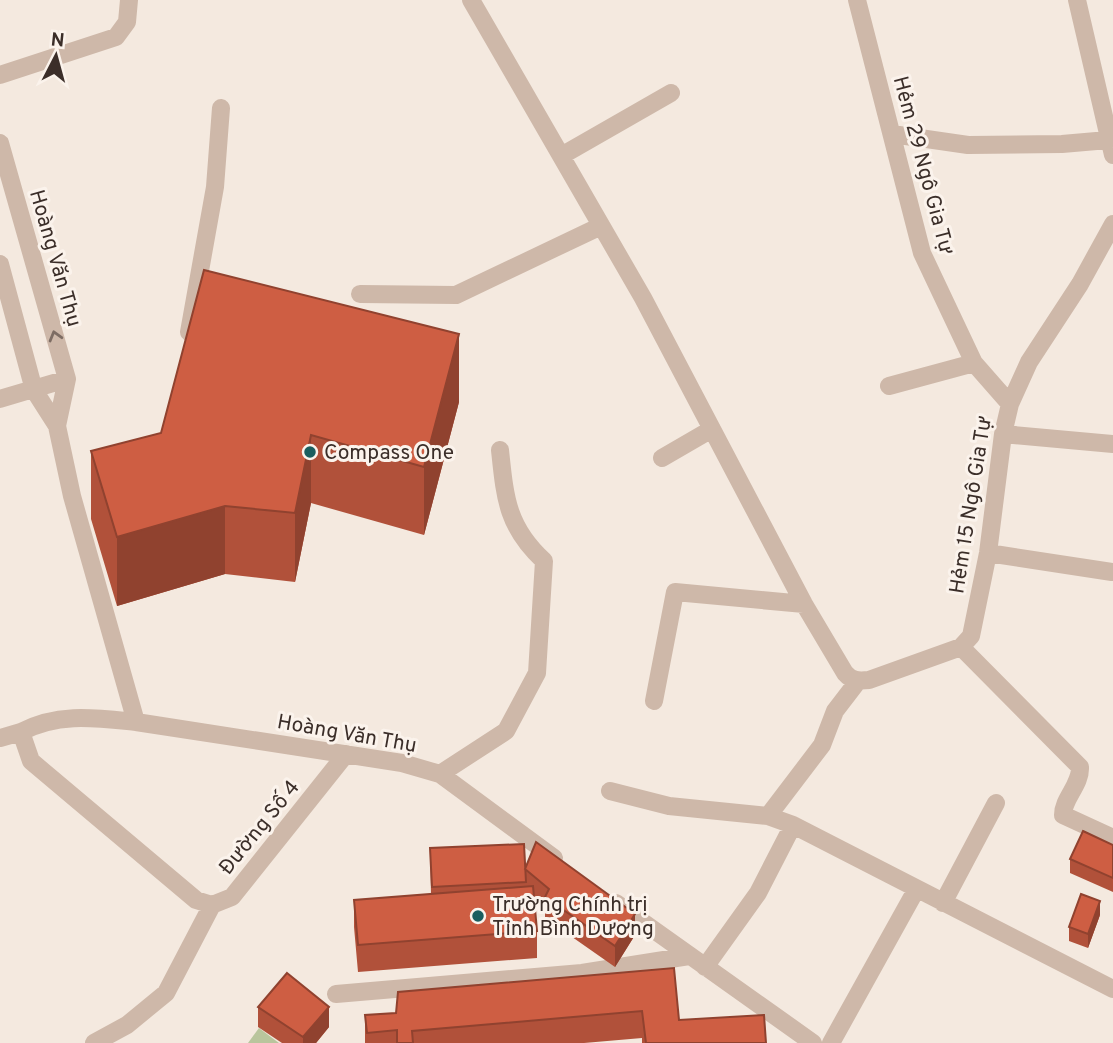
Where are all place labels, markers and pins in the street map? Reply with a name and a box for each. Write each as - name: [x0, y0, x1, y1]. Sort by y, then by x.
- place label: Compass One: [324, 440, 454, 467]
- marker: Compass One: [302, 444, 318, 460]
- place label: Trường Chính trị Tỉnh Bình Dương: [492, 892, 654, 943]
- marker: Trường Chính trị Tỉnh Bình Dương: [470, 908, 486, 924]

